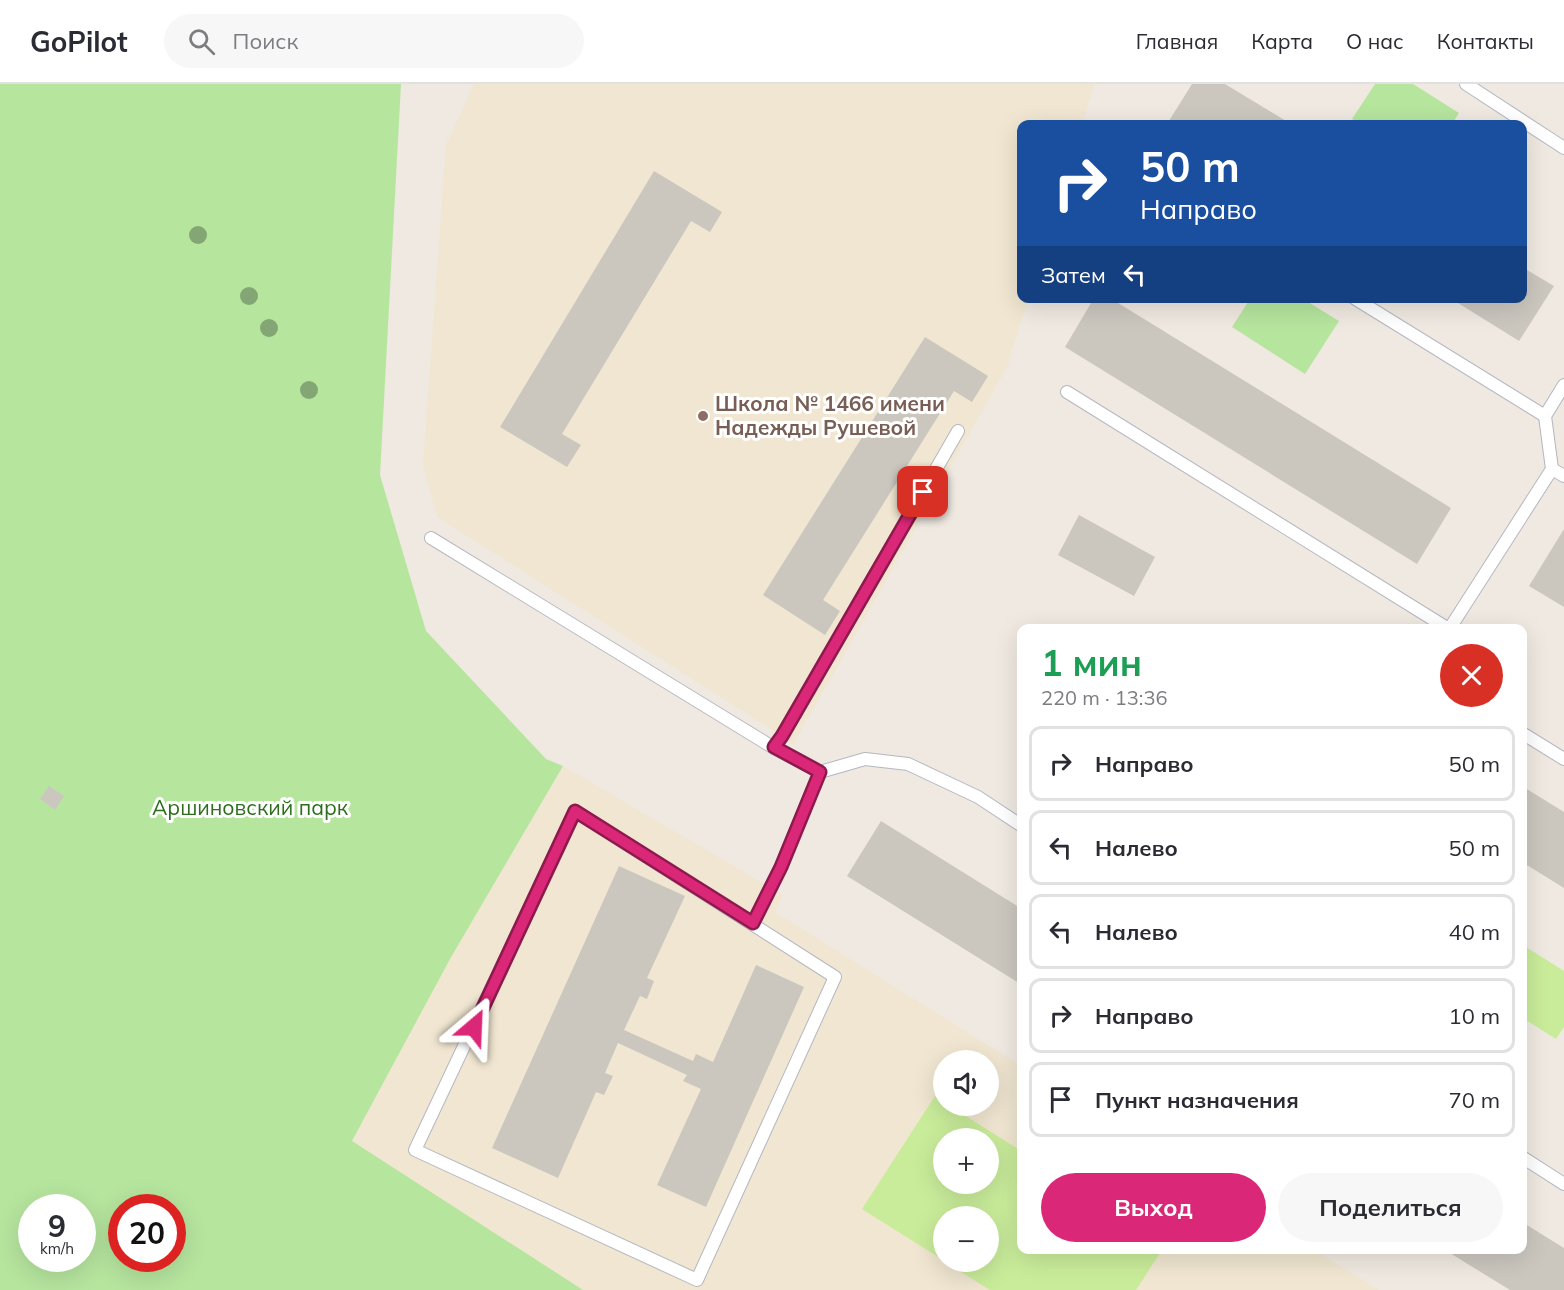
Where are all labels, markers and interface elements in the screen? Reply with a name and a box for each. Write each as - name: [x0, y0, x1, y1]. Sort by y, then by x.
- search box: [164, 14, 584, 68]
- text: GoPilot: [30, 24, 128, 59]
- icon: search: [185, 25, 218, 58]
- text: Поиск: [233, 27, 298, 55]
- text: Главная: [1136, 28, 1218, 54]
- text: Карта: [1251, 28, 1313, 54]
- text: О нас: [1346, 28, 1404, 54]
- text: Контакты: [1437, 28, 1534, 54]
- text: 50 m: [1140, 140, 1240, 193]
- icon: right: [1041, 144, 1119, 222]
- text: Направо: [1140, 192, 1257, 226]
- icon: left: [1118, 258, 1151, 291]
- text: Затем: [1041, 261, 1106, 289]
- place label: Школа № 1466 имени Надежды Рушевой: [715, 390, 945, 440]
- marker: Школа № 1466 имени Надежды Рушевой: [696, 409, 710, 423]
- pin: [897, 466, 948, 517]
- icon: arrive: [906, 475, 939, 508]
- text: 1 мин: [1041, 640, 1142, 685]
- button: close: [1440, 644, 1503, 707]
- text: 220 m · 13:36: [1041, 685, 1167, 710]
- icon: right: [1044, 747, 1077, 780]
- text: Направо: [1095, 750, 1193, 778]
- text: 50 m: [1449, 750, 1500, 778]
- park label: Аршиновский парк: [152, 794, 349, 820]
- icon: left: [1044, 831, 1077, 864]
- text: Налево: [1095, 834, 1178, 862]
- text: 50 m: [1449, 834, 1500, 862]
- icon: left: [1044, 915, 1077, 948]
- text: Налево: [1095, 918, 1178, 946]
- text: 40 m: [1449, 918, 1500, 946]
- position arrow: [442, 995, 506, 1059]
- icon: right: [1044, 999, 1077, 1032]
- text: Направо: [1095, 1002, 1193, 1030]
- text: 10 m: [1449, 1002, 1500, 1030]
- map controls: [933, 1050, 999, 1272]
- button: sound: [933, 1050, 999, 1116]
- icon: arrive: [1044, 1083, 1077, 1116]
- text: Пункт назначения: [1095, 1086, 1299, 1114]
- text: 70 m: [1449, 1086, 1500, 1114]
- button: +: [933, 1128, 999, 1194]
- button: Выход: [1041, 1173, 1266, 1242]
- button: Поделиться: [1278, 1173, 1503, 1242]
- speed limit sign: 20: [108, 1194, 186, 1272]
- button: −: [933, 1206, 999, 1272]
- text: 9: [48, 1207, 66, 1245]
- text: km/h: [40, 1239, 74, 1258]

